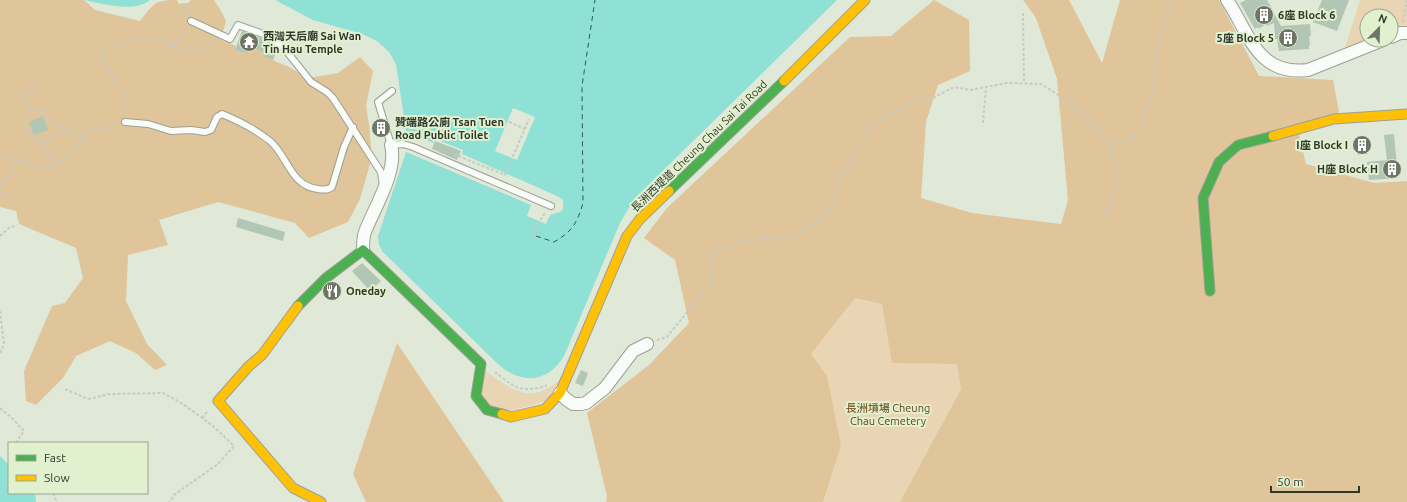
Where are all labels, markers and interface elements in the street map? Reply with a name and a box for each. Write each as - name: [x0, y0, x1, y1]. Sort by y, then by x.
- building icon: 6座 Block 6: [1253, 4, 1275, 26]
- north arrow: [1359, 8, 1399, 48]
- place label: 6座 Block 6: [1278, 9, 1335, 21]
- text: N: [1377, 12, 1389, 26]
- building icon: 5座 Block 5: [1277, 27, 1299, 49]
- place label: 西灣天后廟 Sai Wan Tin Hau Temple: [263, 30, 361, 55]
- temple icon: 西灣天后廟 Sai Wan Tin Hau Temple: [238, 31, 260, 53]
- place label: 5座 Block 5: [1217, 32, 1274, 44]
- street label: 長洲西堤道 Cheung Chau Sai Tai Road: [629, 78, 769, 214]
- place label: 贊端路公廁 Tsan Tuen Road Public Toilet: [395, 116, 504, 141]
- building icon: 贊端路公廁 Tsan Tuen Road Public Toilet: [370, 117, 392, 139]
- building icon: I座 Block I: [1351, 134, 1373, 156]
- place label: I座 Block I: [1296, 139, 1348, 151]
- building icon: H座 Block H: [1381, 158, 1403, 180]
- place label: H座 Block H: [1317, 163, 1378, 175]
- restaurant icon: Oneday: [321, 280, 343, 302]
- place label: Oneday: [346, 285, 386, 297]
- park label: 長洲墳場 Cheung Chau Cemetery: [846, 402, 930, 427]
- legend: [8, 442, 148, 494]
- text: Fast: [44, 451, 66, 464]
- scale bar: [1271, 468, 1359, 494]
- text: Slow: [44, 471, 70, 484]
- text: 50 m: [1277, 475, 1304, 488]

